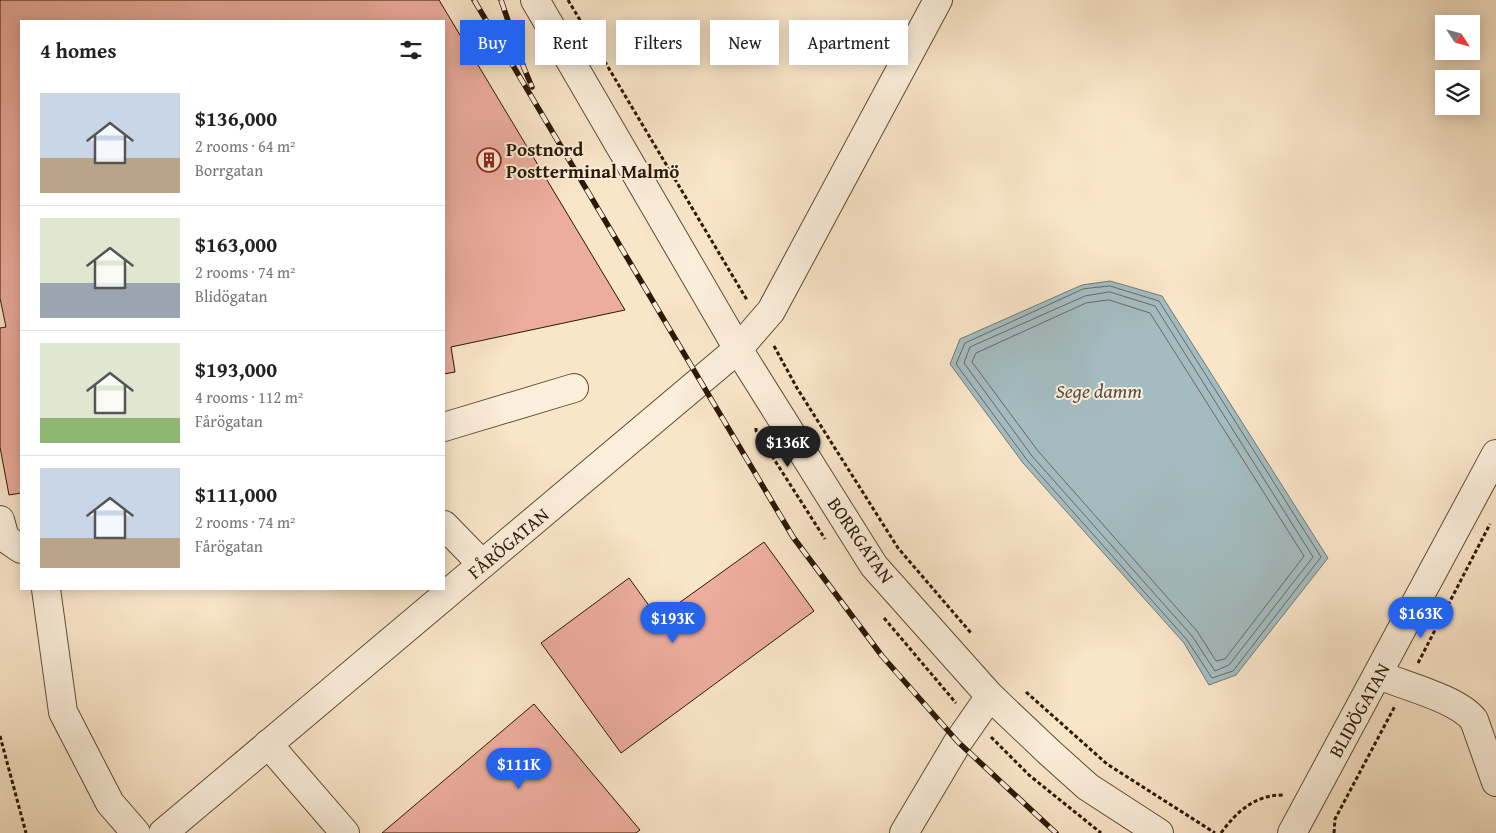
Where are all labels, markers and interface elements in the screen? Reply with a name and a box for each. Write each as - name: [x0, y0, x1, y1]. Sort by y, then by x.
- north arrow: [1435, 15, 1480, 60]
- map controls: [1435, 15, 1480, 115]
- chip: Buy: [460, 20, 525, 65]
- chip: Rent: [535, 20, 606, 65]
- chip: Filters: [616, 20, 700, 65]
- chip: New: [710, 20, 779, 65]
- chip: Apartment: [789, 20, 908, 65]
- text: 4 homes: [40, 35, 116, 66]
- icon: filters: [397, 36, 425, 64]
- button: layers: [1435, 70, 1480, 115]
- text: $136,000: [195, 103, 277, 134]
- icon: home: [80, 113, 140, 173]
- text: 2 rooms · 64 m²: [195, 134, 295, 158]
- place label: Postnord Postterminal Malmö: [506, 135, 679, 185]
- building icon: Postnord Postterminal Malmö: [476, 147, 502, 173]
- text: Borrgatan: [195, 158, 263, 182]
- text: $163,000: [195, 229, 277, 260]
- icon: home: [80, 238, 140, 298]
- text: 2 rooms · 74 m²: [195, 260, 295, 284]
- text: Blidögatan: [195, 284, 267, 308]
- text: $193,000: [195, 354, 277, 385]
- icon: home: [80, 363, 140, 423]
- water label: Sege damm: [1056, 376, 1143, 405]
- text: 4 rooms · 112 m²: [195, 385, 303, 409]
- text: Fårögatan: [195, 409, 263, 433]
- pin: $136K: [753, 426, 823, 468]
- text: $136K: [766, 430, 810, 454]
- text: $111,000: [195, 479, 277, 510]
- icon: home: [80, 488, 140, 548]
- street label: BORRGATAN: [821, 491, 901, 589]
- street label: FÅRÖGATAN: [461, 501, 555, 585]
- text: 2 rooms · 74 m²: [195, 510, 295, 534]
- text: Fårögatan: [195, 534, 263, 558]
- pin: $163K: [1386, 596, 1456, 639]
- text: $163K: [1399, 601, 1443, 625]
- pin: $193K: [638, 602, 708, 644]
- text: $193K: [651, 606, 695, 630]
- street label: BLIDÖGATAN: [1321, 658, 1397, 762]
- pin: $111K: [484, 748, 554, 790]
- text: $111K: [497, 752, 541, 776]

